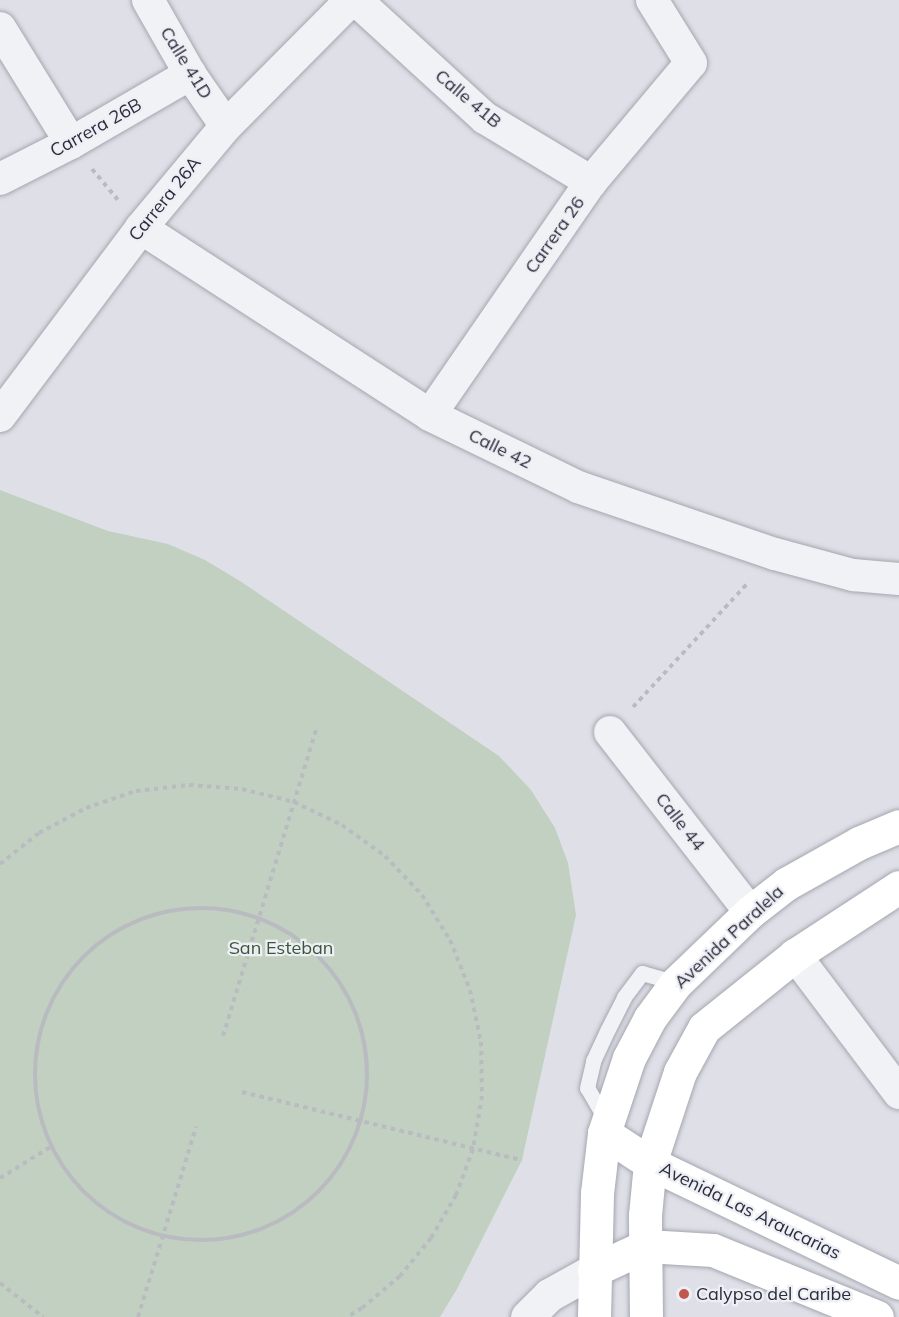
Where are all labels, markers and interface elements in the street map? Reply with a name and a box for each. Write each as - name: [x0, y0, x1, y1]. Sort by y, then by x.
- street label: Calle 41D: [155, 23, 217, 103]
- street label: Calle 41B: [431, 65, 505, 133]
- street label: Carrera 26B: [46, 94, 146, 162]
- street label: Carrera 26A: [124, 152, 206, 246]
- street label: Carrera 26: [521, 192, 589, 278]
- street label: Calle 42: [465, 425, 535, 473]
- street label: Calle 44: [651, 789, 709, 855]
- street label: Avenida Paralela: [670, 881, 788, 993]
- park label: San Esteban: [229, 937, 333, 959]
- street label: Avenida Las Araucarias: [656, 1158, 844, 1264]
- place label: Calypso del Caribe: [696, 1283, 851, 1305]
- marker: Calypso del Caribe: [677, 1287, 691, 1301]

